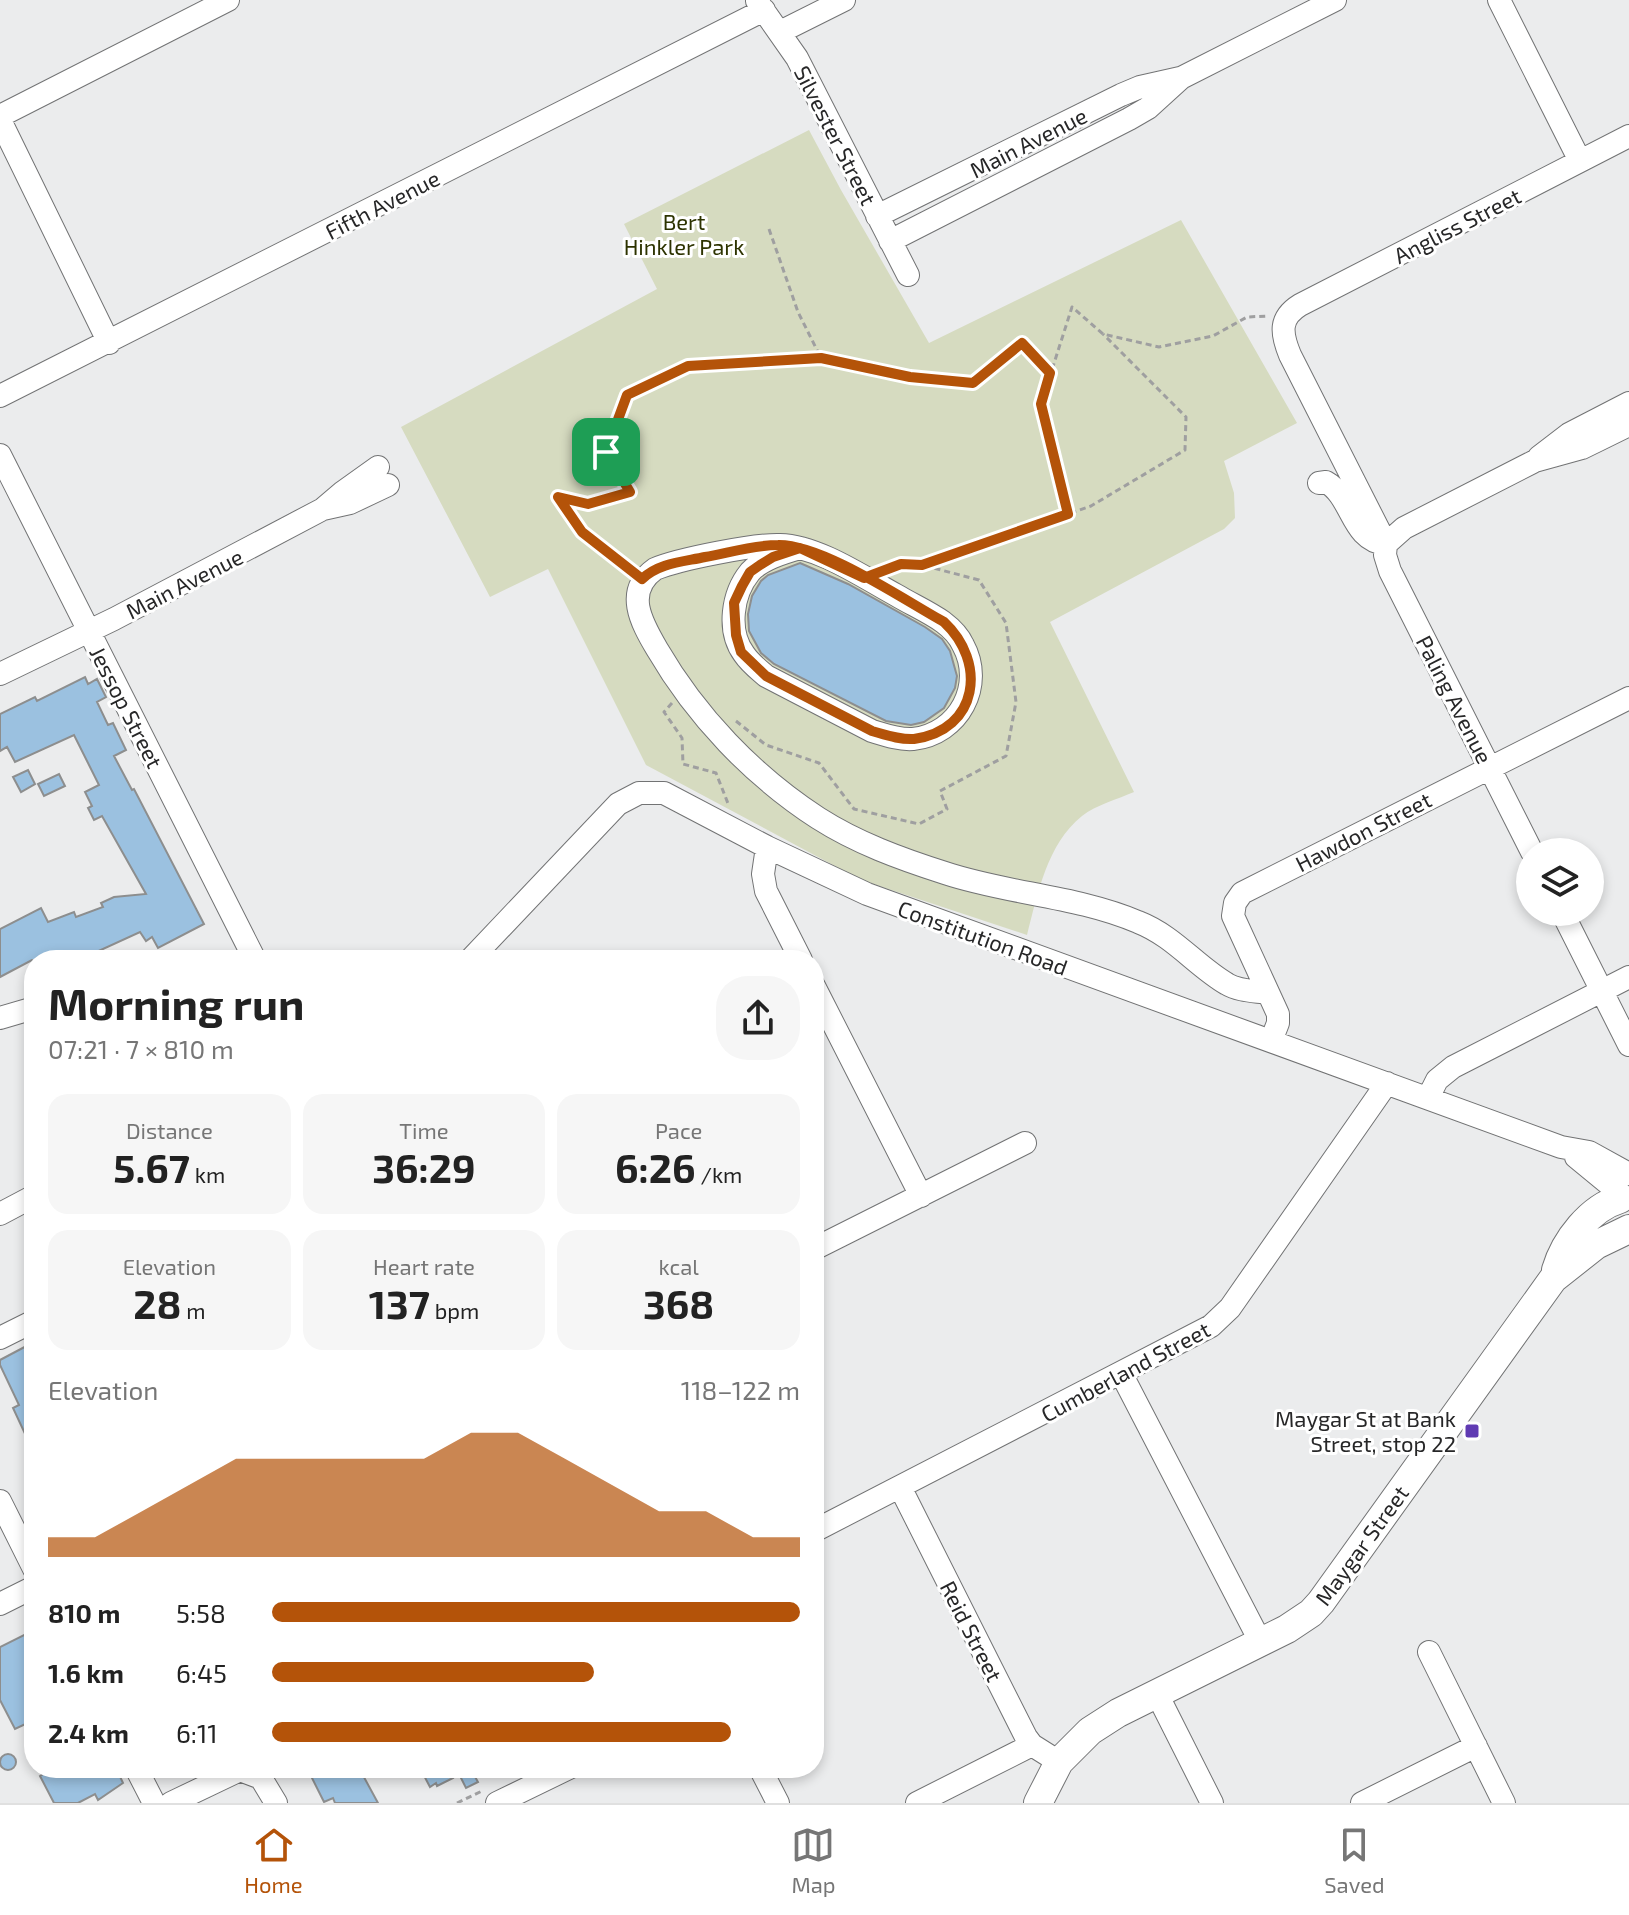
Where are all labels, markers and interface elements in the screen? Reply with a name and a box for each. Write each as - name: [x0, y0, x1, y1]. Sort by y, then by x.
- street label: Silvester Street: [790, 61, 882, 209]
- street label: Main Avenue: [965, 101, 1091, 183]
- street label: Fifth Avenue: [320, 164, 444, 244]
- street label: Angliss Street: [1389, 182, 1525, 268]
- park label: Bert Hinkler Park: [624, 208, 744, 259]
- pin: [572, 418, 640, 486]
- icon: arrive: [584, 430, 628, 474]
- street label: Main Avenue: [121, 542, 247, 624]
- street label: Paling Avenue: [1412, 631, 1498, 767]
- street label: Jessop Street: [85, 642, 169, 772]
- street label: Hawdon Street: [1291, 786, 1435, 876]
- map controls: [1516, 838, 1604, 926]
- button: layers: [1516, 838, 1604, 926]
- street label: Constitution Road: [895, 894, 1071, 980]
- text: Morning run: [48, 976, 304, 1029]
- button: share: [716, 976, 800, 1060]
- text: 07:21 · 7 × 810 m: [48, 1033, 234, 1064]
- text: Distance: [126, 1117, 213, 1143]
- text: Time: [399, 1117, 449, 1143]
- text: Pace: [655, 1117, 702, 1143]
- text: 5.67: [113, 1143, 190, 1191]
- text: 36:29: [372, 1143, 476, 1191]
- text: 6:26: [615, 1143, 696, 1191]
- text: km: [190, 1161, 225, 1187]
- text: /km: [696, 1161, 742, 1187]
- text: Elevation: [123, 1253, 216, 1279]
- text: Heart rate: [373, 1253, 475, 1279]
- text: kcal: [659, 1253, 699, 1279]
- text: 28: [133, 1279, 181, 1327]
- text: 137: [369, 1279, 430, 1327]
- text: 368: [643, 1279, 714, 1327]
- text: m: [181, 1297, 206, 1323]
- text: bpm: [430, 1297, 479, 1323]
- street label: Cumberland Street: [1036, 1315, 1214, 1427]
- text: Elevation: [48, 1374, 158, 1405]
- text: 118–122 m: [681, 1374, 800, 1405]
- place label: Maygar St at Bank Street, stop 22: [1275, 1405, 1456, 1456]
- marker: Maygar St at Bank Street, stop 22: [1463, 1422, 1481, 1440]
- street label: Maygar Street: [1309, 1480, 1413, 1610]
- street label: Reid Street: [936, 1576, 1008, 1686]
- text: 810 m: [48, 1597, 120, 1628]
- text: 5:58: [176, 1597, 226, 1628]
- text: 1.6 km: [48, 1657, 124, 1688]
- text: 6:45: [176, 1657, 227, 1688]
- text: 2.4 km: [48, 1717, 129, 1748]
- text: 6:11: [176, 1717, 218, 1748]
- tab: Home: [244, 1823, 303, 1897]
- tab: Map: [791, 1823, 836, 1897]
- tab: Saved: [1324, 1823, 1385, 1897]

